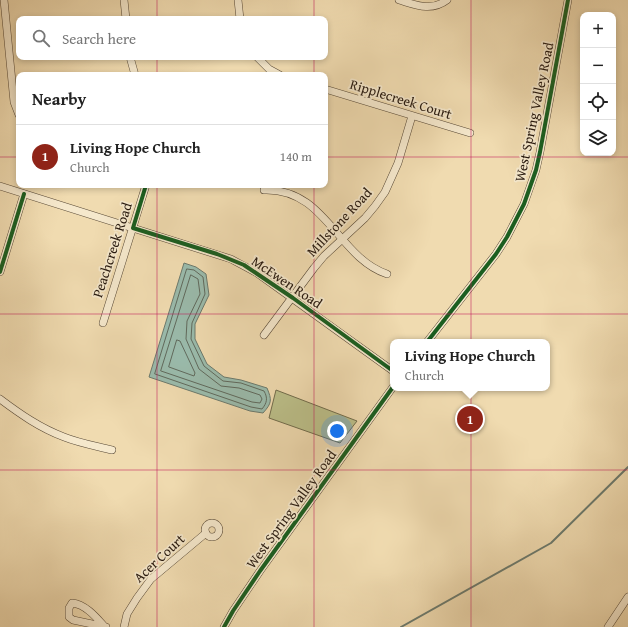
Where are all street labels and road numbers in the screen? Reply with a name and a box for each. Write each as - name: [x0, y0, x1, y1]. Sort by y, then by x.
- street label: West Spring Valley Road: [509, 40, 559, 184]
- street label: Ripplecreek Court: [348, 74, 455, 124]
- street label: Millstone Road: [302, 183, 377, 261]
- street label: Peachcreek Road: [87, 199, 137, 300]
- street label: McEwen Road: [248, 251, 327, 313]
- street label: West Spring Valley Road: [241, 445, 341, 572]
- street label: Acer Court: [129, 529, 189, 587]

